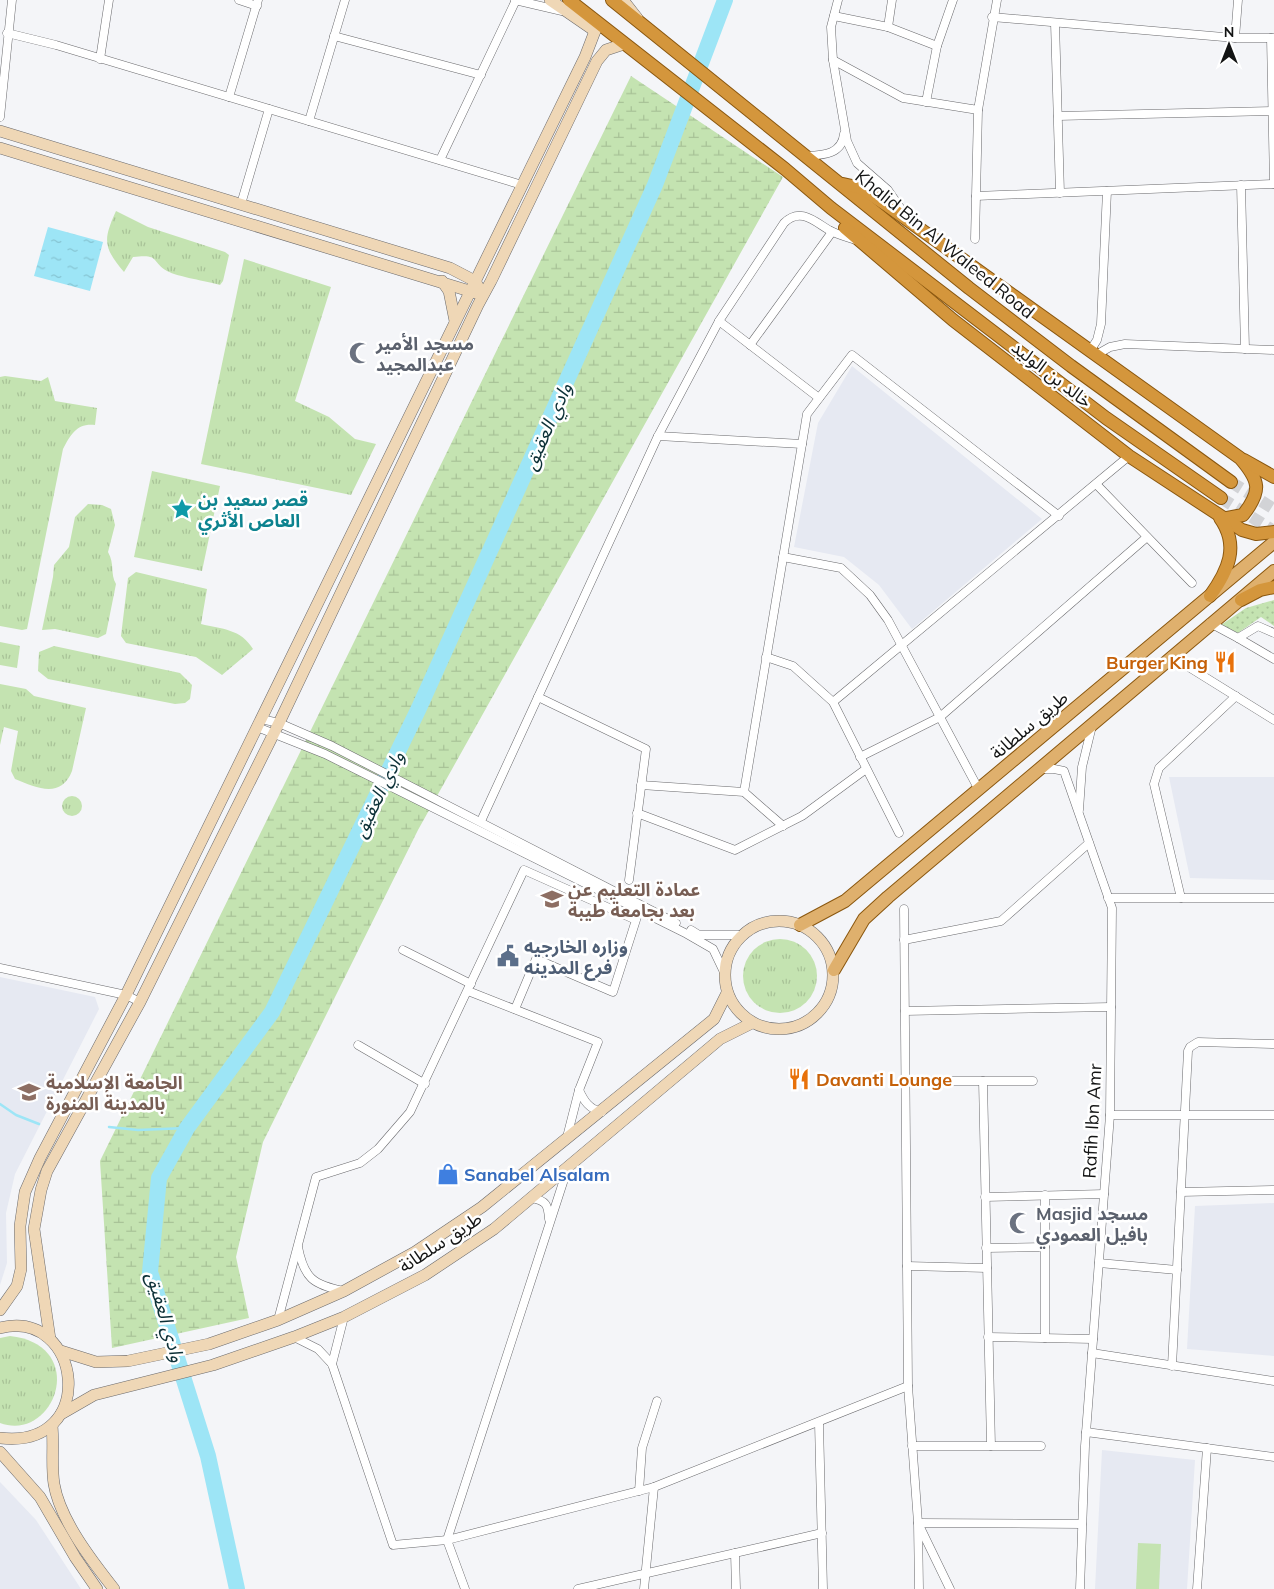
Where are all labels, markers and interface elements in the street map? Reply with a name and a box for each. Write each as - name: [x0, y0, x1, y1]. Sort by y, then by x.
- north arrow: [1204, 20, 1254, 70]
- text: N: [1224, 23, 1234, 41]
- street label: Khalid Bin Al Waleed Road: [851, 165, 1039, 323]
- place label: مسجد الأمير عبدالمجيد: [375, 332, 474, 376]
- street label: خالد بن الوليد: [1007, 335, 1097, 413]
- mosque icon: مسجد الأمير عبدالمجيد: [347, 340, 373, 366]
- water label: وادي العقيق: [517, 378, 580, 475]
- place label: قصر سعيد بن العاص الأثري: [198, 488, 308, 535]
- place icon: قصر سعيد بن العاص الأثري: [169, 496, 195, 522]
- restaurant icon: Burger King: [1212, 649, 1238, 675]
- place label: Burger King: [1106, 651, 1208, 674]
- street label: طريق سلطانة: [985, 686, 1073, 764]
- water label: وادي العقيق: [347, 747, 412, 842]
- place label: عمادة التعليم عن بعد بجامعة طيبة: [568, 878, 700, 922]
- school or university icon: عمادة التعليم عن بعد بجامعة طيبة: [539, 886, 565, 912]
- place label: وزاره الخارجيه فرع المدينه: [524, 935, 628, 981]
- public building icon: وزاره الخارجيه فرع المدينه: [495, 943, 521, 969]
- street label: Rafih Ibn Amr: [1078, 1062, 1107, 1179]
- restaurant icon: Davanti Lounge: [786, 1066, 812, 1092]
- place label: Davanti Lounge: [816, 1068, 952, 1091]
- place label: الجامعة الإسلامية بالمدينة المنورة: [46, 1071, 183, 1115]
- school or university icon: الجامعة الإسلامية بالمدينة المنورة: [16, 1079, 42, 1105]
- shop icon: Sanabel Alsalam: [435, 1161, 461, 1187]
- place label: Sanabel Alsalam: [464, 1163, 610, 1186]
- place label: Masjid مسجد بافيل العمودي: [1036, 1202, 1148, 1249]
- street label: طريق سلطانة: [394, 1207, 486, 1277]
- mosque icon: Masjid مسجد بافيل العمودي: [1007, 1210, 1033, 1236]
- water label: وادي العقيق: [138, 1269, 190, 1366]

